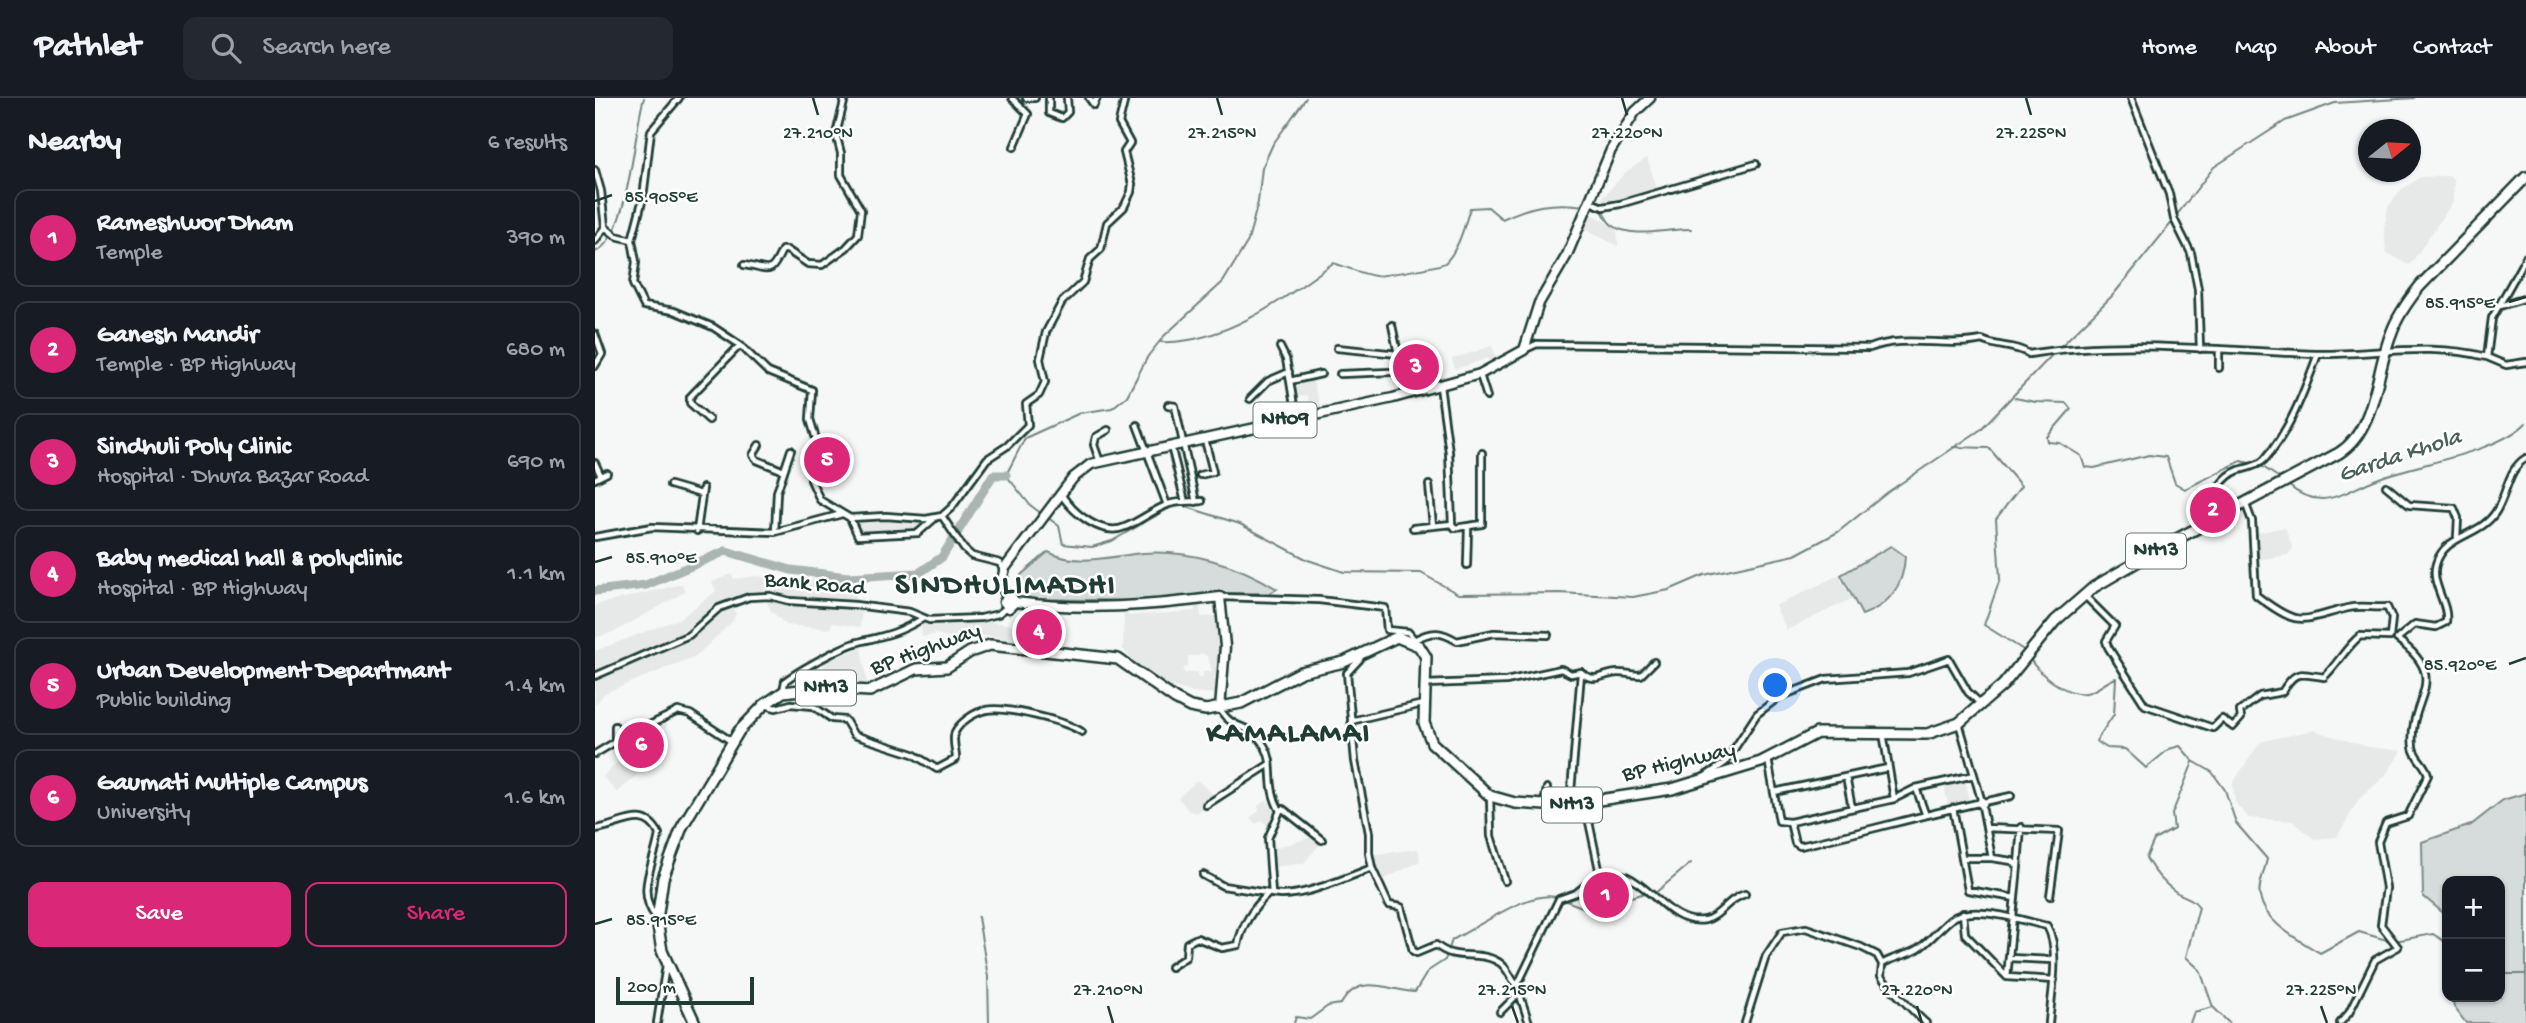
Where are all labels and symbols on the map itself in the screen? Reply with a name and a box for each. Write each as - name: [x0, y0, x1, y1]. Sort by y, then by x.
- north arrow: [2358, 119, 2421, 182]
- text: 27.210°N: [783, 124, 853, 145]
- text: 27.215°N: [1187, 124, 1257, 145]
- text: 27.220°N: [1591, 124, 1663, 145]
- text: 27.225°N: [1996, 124, 2066, 145]
- text: 85.905°E: [624, 188, 698, 209]
- text: 85.915°E: [2425, 294, 2496, 315]
- pin: 3: [1393, 341, 1439, 393]
- road number: NH09: [1253, 402, 1317, 438]
- water label: Garda Khola: [2335, 423, 2467, 490]
- pin: 5: [804, 434, 850, 486]
- pin: 2: [2190, 484, 2236, 536]
- road number: NH13: [2126, 533, 2186, 568]
- text: 85.910°E: [626, 549, 697, 570]
- street label: Bank Road: [762, 567, 868, 603]
- district label: SINDHULIMADHI: [895, 570, 1117, 605]
- pin: 4: [1016, 606, 1062, 658]
- street label: BP Highway: [866, 618, 985, 683]
- text: 85.920°E: [2424, 656, 2497, 677]
- your location: [1758, 668, 1792, 702]
- road number: NH13: [796, 670, 856, 706]
- district label: KAMALAMAI: [1205, 718, 1372, 753]
- pin: 6: [618, 719, 664, 771]
- street label: BP Highway: [1619, 737, 1738, 789]
- road number: NH13: [1542, 788, 1602, 822]
- pin: 1: [1583, 869, 1629, 921]
- text: 85.915°E: [626, 911, 697, 932]
- scale bar: [616, 974, 754, 1006]
- text: 27.210°N: [1073, 981, 1143, 1002]
- text: 27.215°N: [1477, 981, 1547, 1002]
- text: 27.220°N: [1881, 981, 1953, 1002]
- text: 27.225°N: [2286, 981, 2356, 1002]

